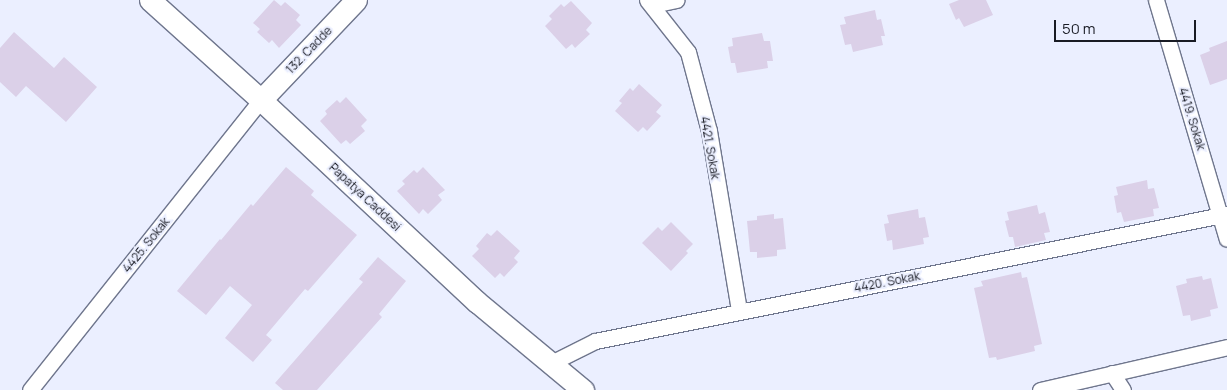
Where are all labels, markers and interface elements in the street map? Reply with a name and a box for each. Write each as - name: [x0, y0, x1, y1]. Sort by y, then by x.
- scale bar: [1057, 10, 1200, 42]
- text: 50 m: [1062, 18, 1096, 39]
- street label: 132. Cadde: [283, 23, 335, 77]
- street label: 4419. Sokak: [1176, 86, 1208, 152]
- street label: 4421. Sokak: [697, 115, 723, 181]
- street label: Papatya Caddesi: [326, 160, 404, 234]
- street label: 4425. Sokak: [119, 215, 173, 275]
- street label: 4420. Sokak: [853, 269, 921, 295]

